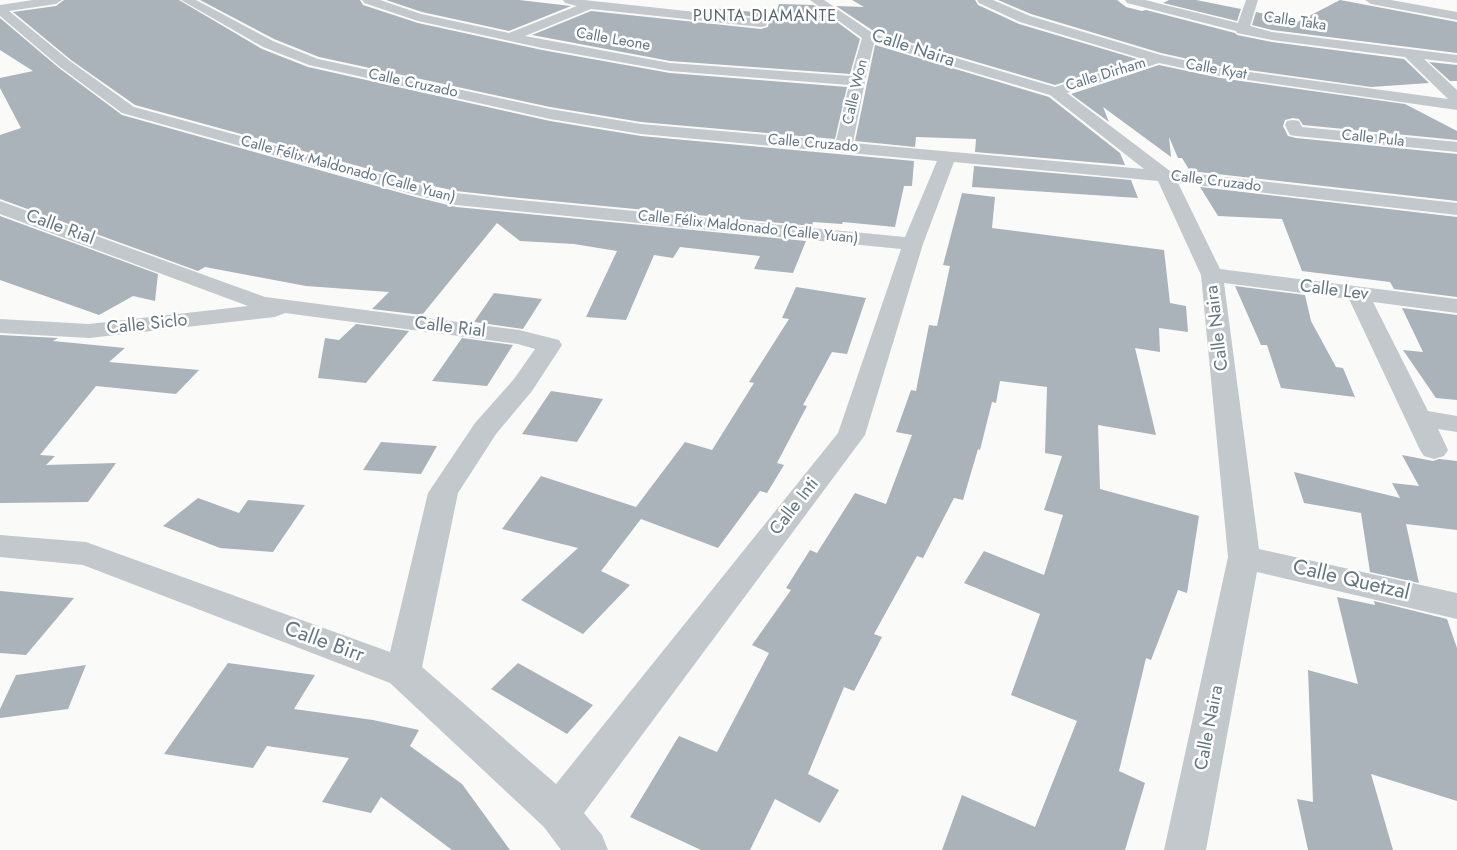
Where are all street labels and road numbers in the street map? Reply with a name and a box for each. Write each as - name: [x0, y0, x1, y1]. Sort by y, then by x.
- street label: Calle Taka: [1262, 9, 1328, 35]
- street label: Calle Leone: [575, 25, 651, 55]
- street label: Calle Naira: [869, 25, 957, 73]
- street label: Calle Dirham: [1064, 54, 1148, 96]
- street label: Calle Kyat: [1184, 56, 1248, 84]
- street label: Calle Won: [840, 58, 872, 126]
- street label: Calle Cruzado: [367, 66, 459, 102]
- street label: Calle Pula: [1341, 127, 1405, 151]
- street label: Calle Cruzado: [767, 131, 859, 157]
- street label: Calle Félix Maldonado (Calle Yuan): [239, 133, 457, 207]
- street label: Calle Cruzado: [1170, 168, 1262, 196]
- street label: Calle Rial: [23, 206, 97, 250]
- street label: Calle Félix Maldonado (Calle Yuan): [637, 207, 859, 249]
- street label: Calle Lev: [1298, 276, 1370, 306]
- street label: Calle Naira: [1202, 284, 1234, 372]
- street label: Calle Siclo: [106, 310, 188, 340]
- street label: Calle Rial: [413, 313, 487, 343]
- street label: Calle Inti: [766, 474, 824, 540]
- street label: Calle Quetzal: [1290, 555, 1412, 607]
- street label: Calle Birr: [281, 617, 367, 669]
- street label: Calle Naira: [1191, 684, 1229, 772]

